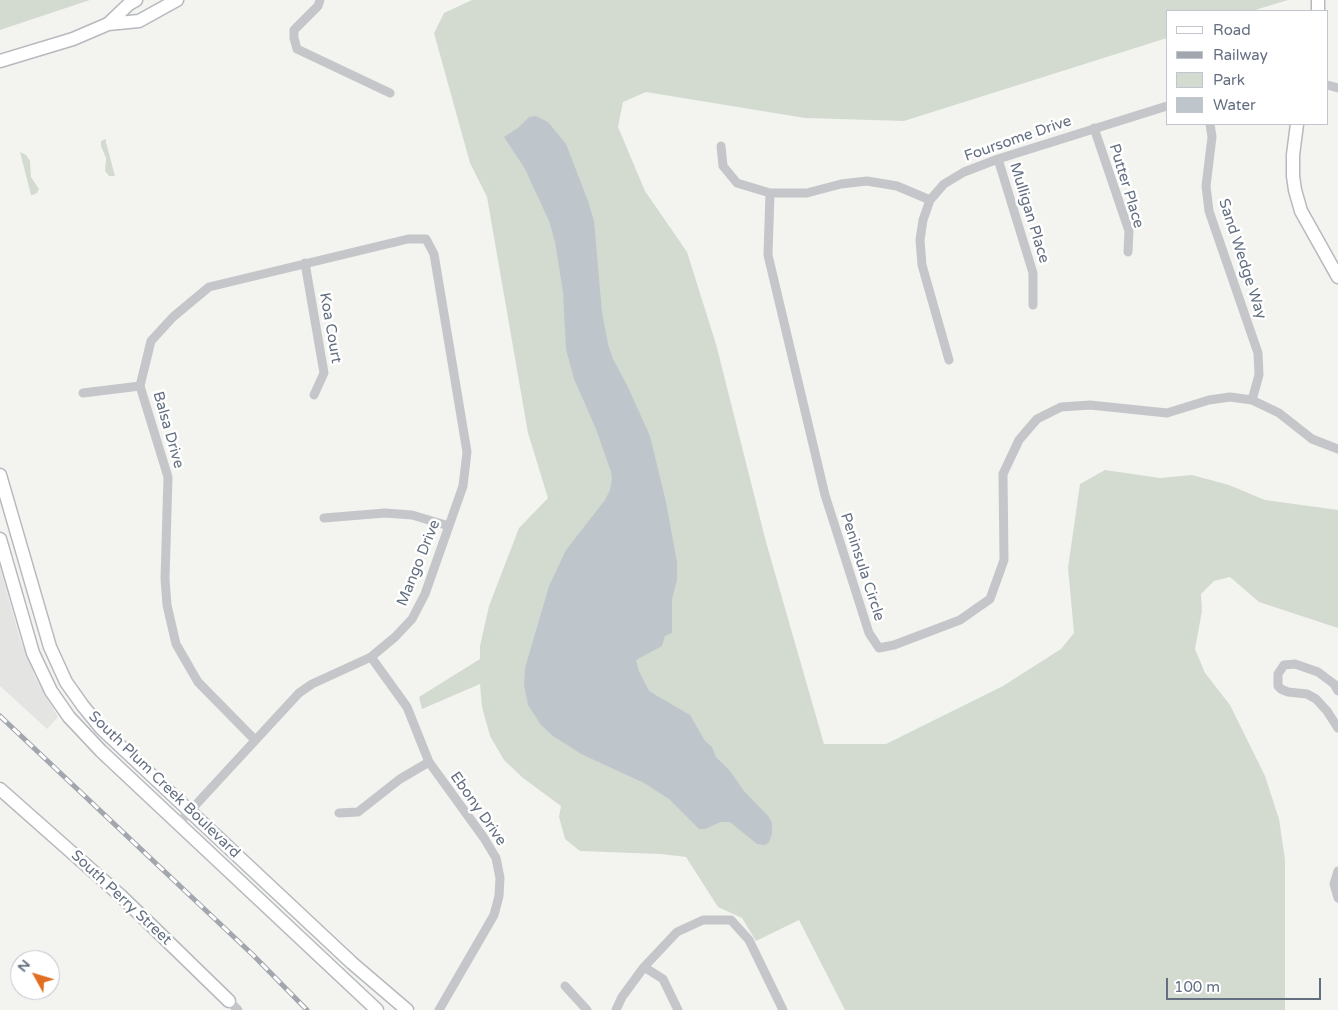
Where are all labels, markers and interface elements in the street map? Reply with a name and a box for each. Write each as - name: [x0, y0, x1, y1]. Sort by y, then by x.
- legend: [1166, 10, 1328, 125]
- text: Road: [1213, 21, 1251, 39]
- text: Railway: [1213, 46, 1268, 64]
- text: Park: [1213, 71, 1245, 89]
- text: Water: [1213, 96, 1256, 114]
- street label: Foursome Drive: [962, 112, 1074, 166]
- street label: Putter Place: [1105, 142, 1147, 230]
- street label: Mulligan Place: [1005, 161, 1053, 265]
- street label: Sand Wedge Way: [1214, 197, 1270, 321]
- street label: Koa Court: [315, 291, 345, 365]
- street label: Balsa Drive: [148, 390, 188, 470]
- street label: Peninsula Circle: [836, 511, 888, 623]
- street label: Mango Drive: [394, 517, 444, 609]
- street label: South Plum Creek Boulevard: [84, 708, 244, 862]
- street label: Ebony Drive: [446, 769, 510, 849]
- street label: South Perry Street: [67, 847, 175, 949]
- north arrow: [10, 950, 60, 1000]
- text: N: [14, 956, 34, 976]
- scale bar: [1168, 968, 1323, 1000]
- text: 100 m: [1174, 978, 1220, 996]

